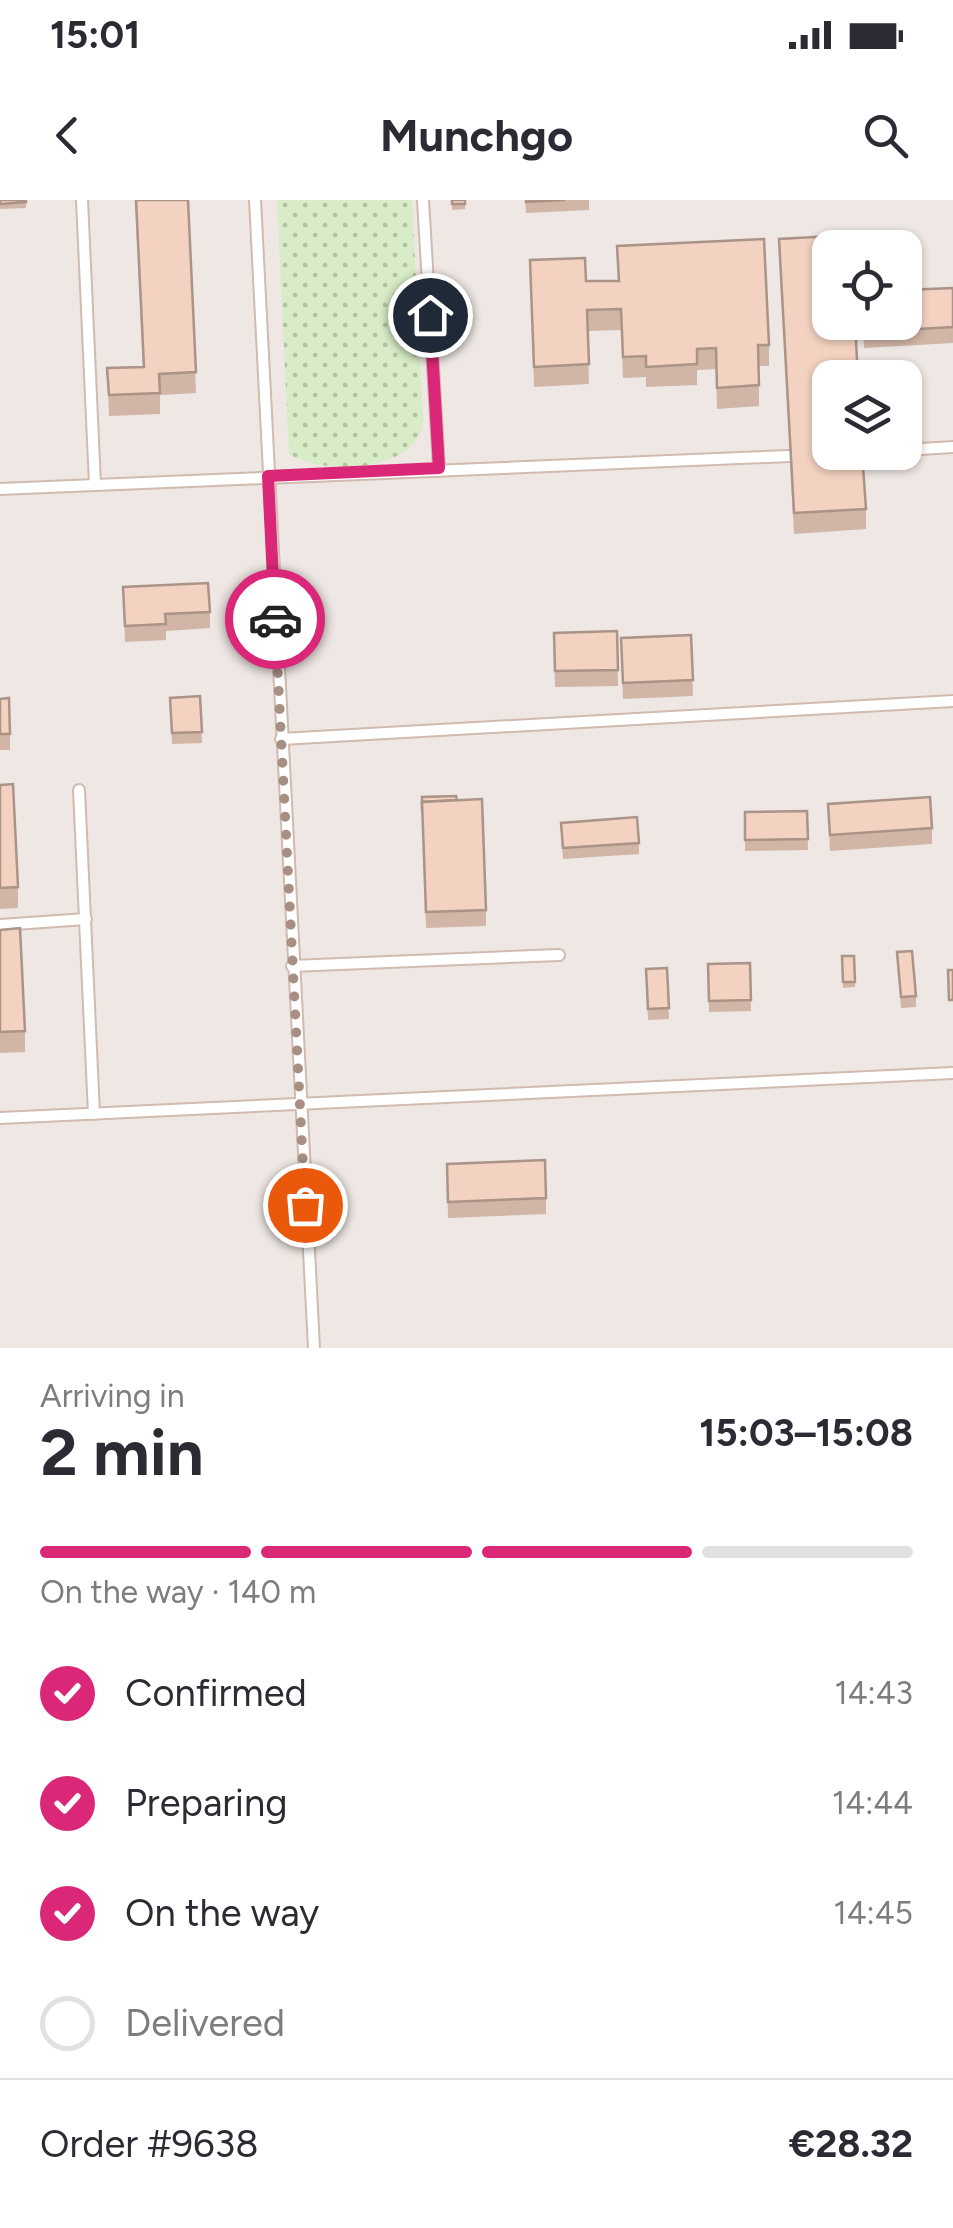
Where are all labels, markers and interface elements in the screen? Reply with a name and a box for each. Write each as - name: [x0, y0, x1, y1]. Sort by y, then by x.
- text: 15:01: [50, 12, 140, 58]
- icon: back: [40, 108, 95, 163]
- text: Munchgo: [380, 108, 573, 162]
- icon: search: [858, 108, 913, 163]
- map controls: [812, 230, 922, 470]
- button: locate: [812, 230, 922, 340]
- pin: [388, 273, 473, 358]
- icon: home: [403, 288, 458, 343]
- button: layers: [812, 360, 922, 470]
- courier: [225, 569, 325, 669]
- icon: car: [248, 592, 303, 647]
- pin: [263, 1163, 348, 1248]
- icon: bag: [278, 1178, 333, 1233]
- text: Arriving in: [40, 1377, 185, 1415]
- text: 15:03–15:08: [699, 1410, 913, 1456]
- text: 2 min: [40, 1413, 204, 1491]
- text: On the way · 140 m: [40, 1573, 316, 1611]
- icon: check: [40, 1666, 95, 1721]
- text: Confirmed: [125, 1670, 307, 1716]
- text: 14:43: [835, 1674, 913, 1712]
- icon: check: [40, 1776, 95, 1831]
- text: Preparing: [125, 1780, 287, 1826]
- text: 14:44: [832, 1784, 913, 1822]
- icon: check: [40, 1886, 95, 1941]
- text: On the way: [125, 1890, 319, 1936]
- text: 14:45: [834, 1894, 913, 1932]
- text: Delivered: [125, 2000, 285, 2046]
- text: Order #9638: [40, 2121, 259, 2167]
- text: €28.32: [789, 2121, 913, 2167]

